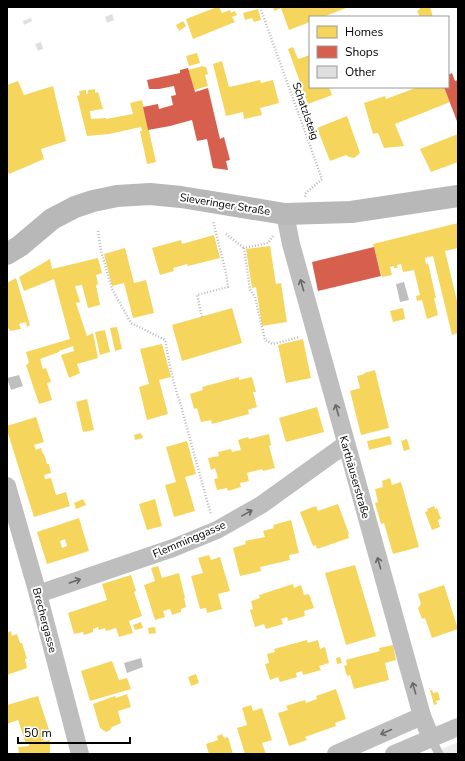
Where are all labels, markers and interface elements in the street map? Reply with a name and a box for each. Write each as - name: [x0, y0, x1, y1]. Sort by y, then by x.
- legend: [309, 16, 449, 88]
- text: Homes: [345, 24, 383, 40]
- text: Shops: [345, 44, 379, 60]
- text: Other: [345, 64, 377, 80]
- street label: Schatzlsteig: [289, 80, 322, 142]
- street label: Sieveringer Straße: [179, 190, 271, 219]
- one-way arrow: [298, 279, 305, 292]
- one-way arrow: [333, 404, 340, 417]
- street label: Karthäuserstraße: [336, 434, 374, 520]
- one-way arrow: [241, 508, 253, 516]
- street label: Flemminggasse: [150, 517, 228, 562]
- one-way arrow: [375, 556, 382, 569]
- one-way arrow: [69, 577, 81, 585]
- street label: Brechergasse: [29, 586, 60, 655]
- one-way arrow: [410, 682, 417, 695]
- scale bar: [18, 719, 130, 745]
- text: 50 m: [24, 725, 52, 741]
- one-way arrow: [381, 729, 393, 736]

